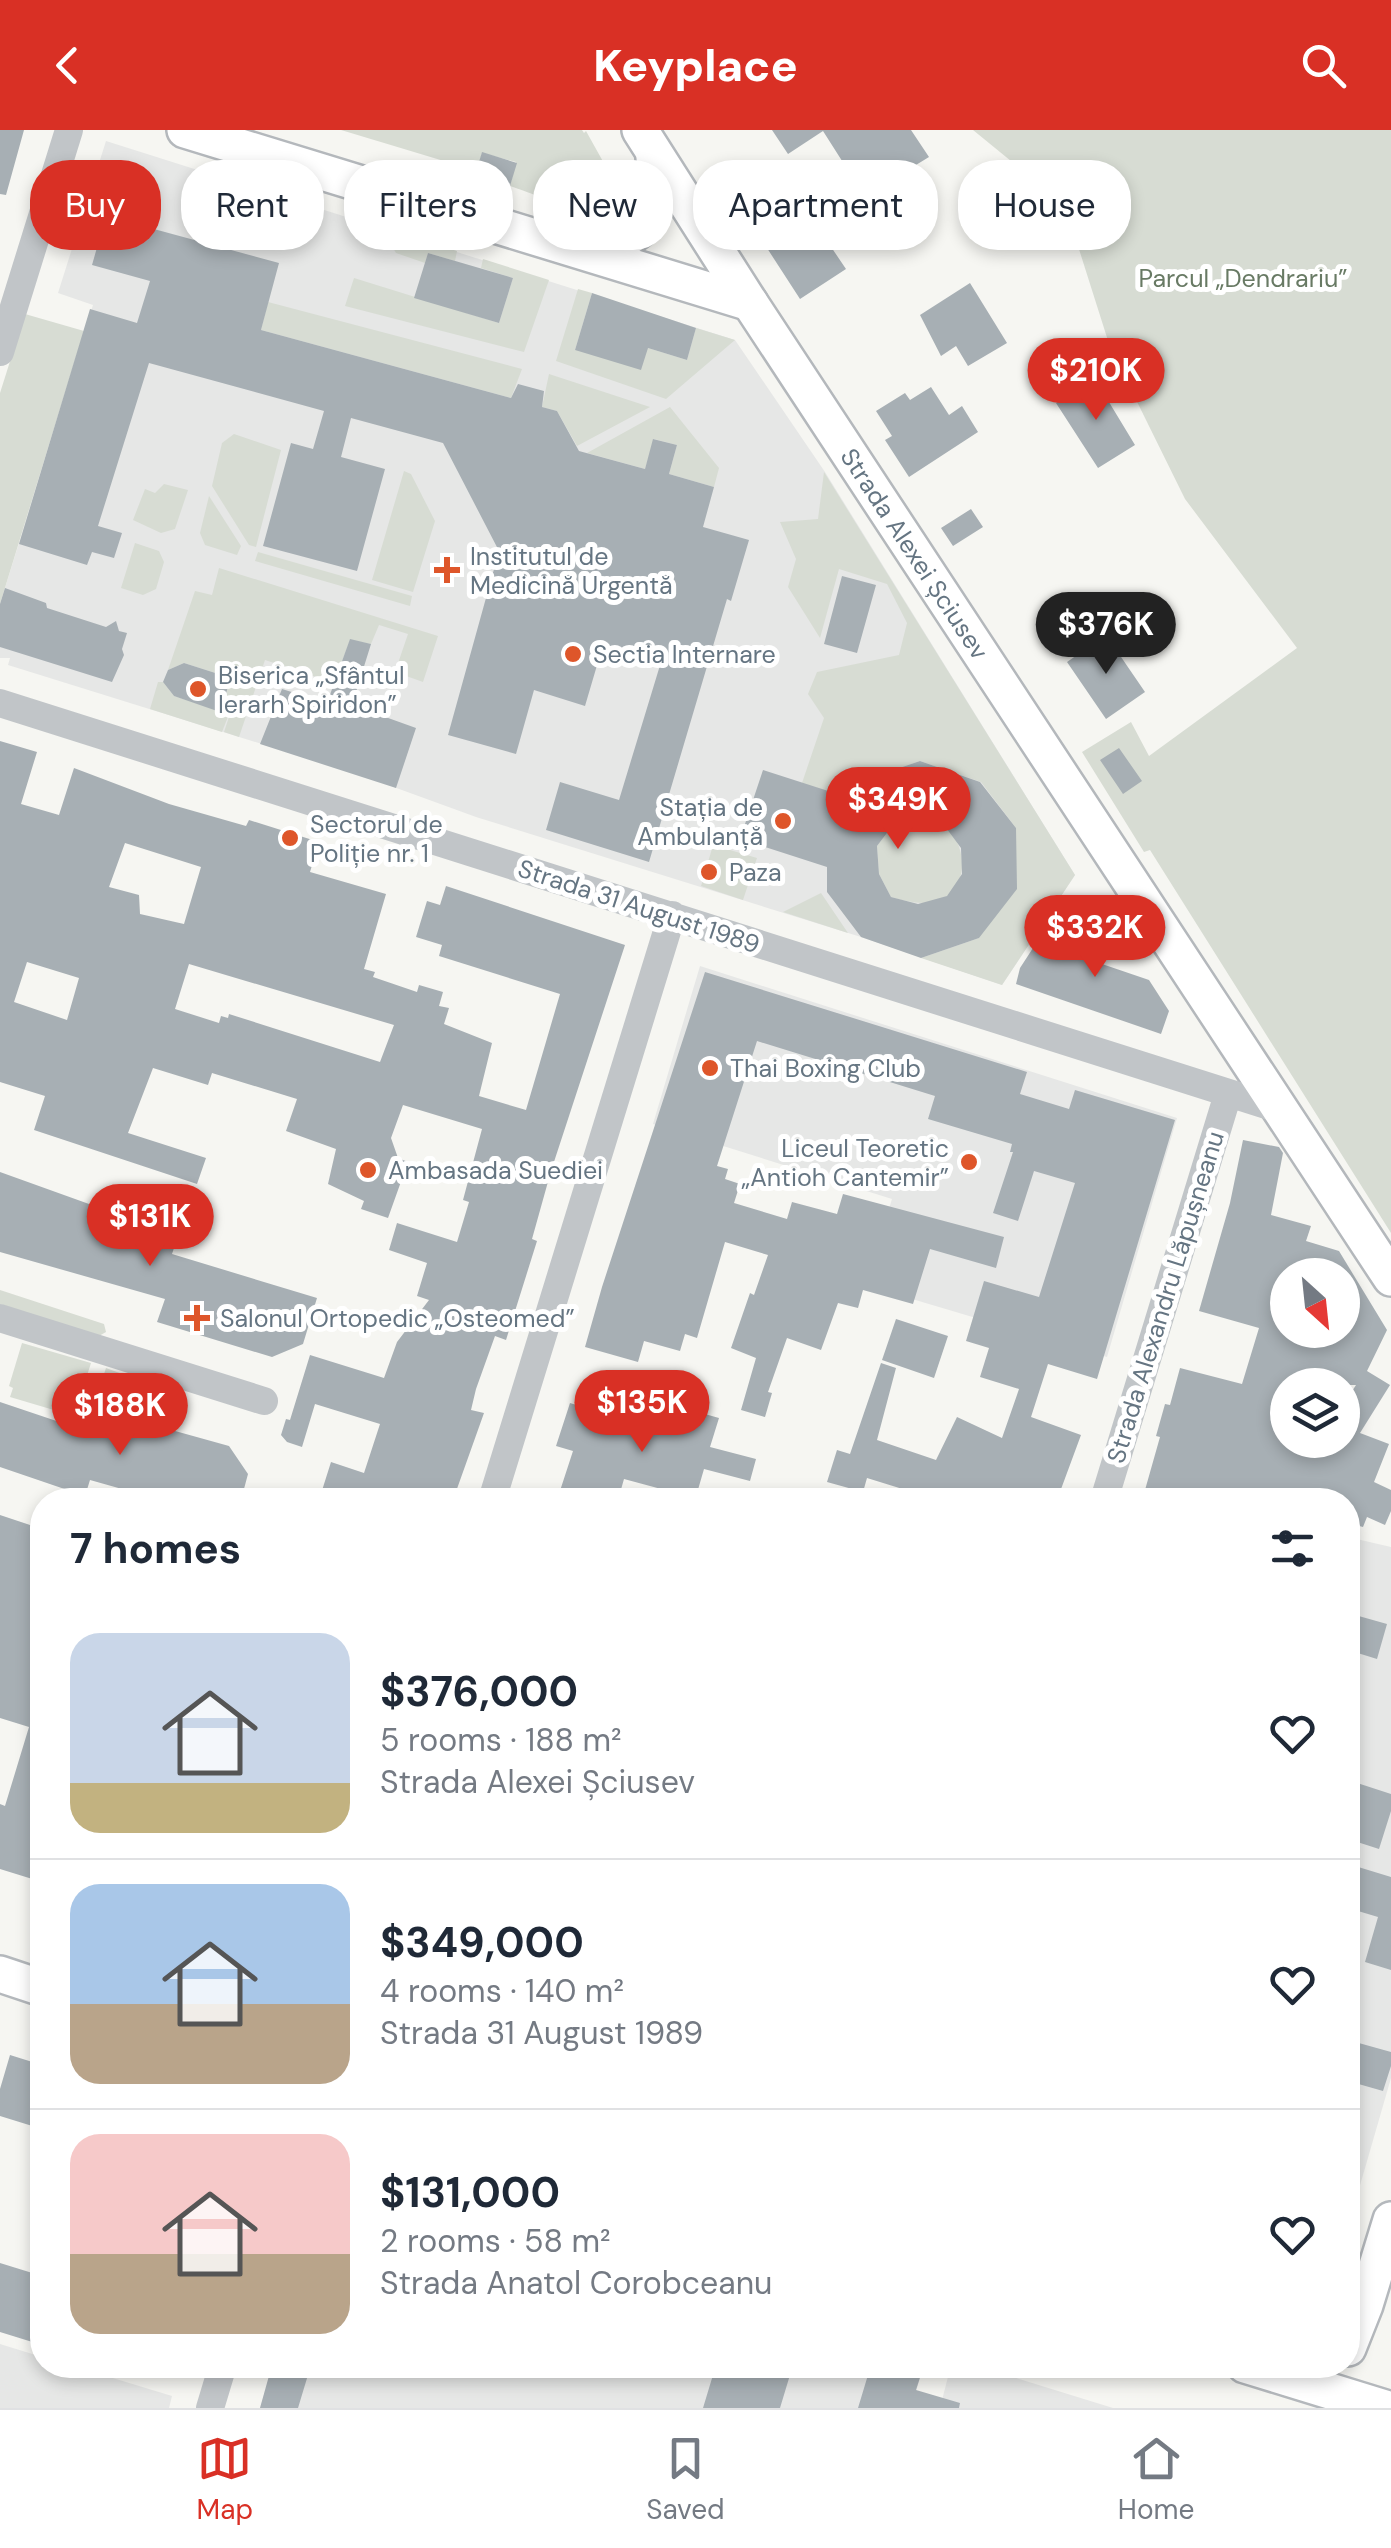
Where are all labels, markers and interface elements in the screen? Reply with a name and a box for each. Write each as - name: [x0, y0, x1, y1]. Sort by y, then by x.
- text: Keyplace: [593, 36, 798, 95]
- icon: back: [40, 38, 95, 93]
- icon: search: [1296, 38, 1351, 93]
- chip: Buy: [30, 160, 161, 250]
- chip: Rent: [181, 160, 324, 250]
- chip: Filters: [344, 160, 513, 250]
- chip: New: [533, 160, 673, 250]
- chip: Apartment: [693, 160, 938, 250]
- chip: House: [958, 160, 1131, 250]
- park label: Parcul „Dendrariu”: [1139, 262, 1347, 295]
- pin: $210K: [1026, 338, 1166, 423]
- text: $210K: [1050, 349, 1142, 391]
- street label: Strada Alexei Șciusev: [833, 442, 996, 666]
- place label: Institutul de Medicină Urgentă: [470, 540, 673, 602]
- marker: Institutul de Medicină Urgentă: [434, 557, 460, 583]
- pin: $376K: [1036, 592, 1176, 677]
- text: $376K: [1058, 603, 1154, 645]
- place label: Sectia Internare: [593, 638, 776, 671]
- marker: Sectia Internare: [562, 643, 584, 665]
- place label: Biserica „Sfântul Ierarh Spiridon”: [218, 659, 404, 721]
- marker: Biserica „Sfântul Ierarh Spiridon”: [187, 678, 209, 700]
- pin: $349K: [828, 767, 968, 852]
- text: $349K: [848, 778, 948, 820]
- place label: Stația de Ambulanță: [637, 791, 763, 853]
- place label: Sectorul de Poliție nr. 1: [310, 808, 443, 870]
- marker: Stația de Ambulanță: [772, 810, 794, 832]
- marker: Sectorul de Poliție nr. 1: [279, 827, 301, 849]
- street label: Strada 31 August 1989: [514, 852, 764, 961]
- place label: Paza: [729, 856, 782, 889]
- marker: Paza: [698, 861, 720, 883]
- pin: $332K: [1025, 895, 1165, 980]
- text: $332K: [1046, 906, 1144, 948]
- place label: Thai Boxing Club: [730, 1052, 921, 1085]
- marker: Thai Boxing Club: [699, 1057, 721, 1079]
- street label: Strada Alexandru Lăpușneanu: [1099, 1127, 1232, 1467]
- place label: Liceul Teoretic „Antioh Cantemir”: [741, 1132, 949, 1194]
- marker: Liceul Teoretic „Antioh Cantemir”: [958, 1151, 980, 1173]
- place label: Ambasada Suediei: [388, 1154, 603, 1187]
- marker: Ambasada Suediei: [357, 1159, 379, 1181]
- pin: $131K: [80, 1184, 220, 1269]
- text: $131K: [109, 1195, 191, 1237]
- north arrow: [1270, 1258, 1360, 1348]
- map controls: [1270, 1258, 1360, 1458]
- place label: Salonul Ortopedic „Osteomed”: [220, 1302, 575, 1335]
- marker: Salonul Ortopedic „Osteomed”: [184, 1305, 210, 1331]
- button: layers: [1270, 1368, 1360, 1458]
- pin: $135K: [572, 1370, 712, 1455]
- pin: $188K: [50, 1373, 190, 1458]
- text: $135K: [596, 1381, 688, 1423]
- text: $188K: [74, 1384, 166, 1426]
- text: 7 homes: [70, 1521, 241, 1576]
- icon: filters: [1265, 1521, 1320, 1576]
- text: $376,000: [380, 1664, 578, 1719]
- icon: home: [150, 1673, 270, 1793]
- icon: heart: [1265, 1706, 1320, 1761]
- text: 5 rooms · 188 m²: [380, 1719, 622, 1761]
- text: Strada Alexei Șciusev: [380, 1761, 695, 1803]
- text: $349,000: [380, 1915, 584, 1970]
- icon: home: [150, 1924, 270, 2044]
- icon: heart: [1265, 1957, 1320, 2012]
- text: 4 rooms · 140 m²: [380, 1970, 624, 2012]
- text: Strada 31 August 1989: [380, 2012, 703, 2054]
- text: $131,000: [380, 2165, 560, 2220]
- icon: home: [150, 2174, 270, 2294]
- icon: heart: [1265, 2207, 1320, 2262]
- text: 2 rooms · 58 m²: [380, 2220, 611, 2262]
- text: Strada Anatol Corobceanu: [380, 2262, 772, 2304]
- tab: Map: [197, 2431, 253, 2528]
- tab: Saved: [646, 2431, 725, 2528]
- tab: Home: [1118, 2431, 1194, 2528]

